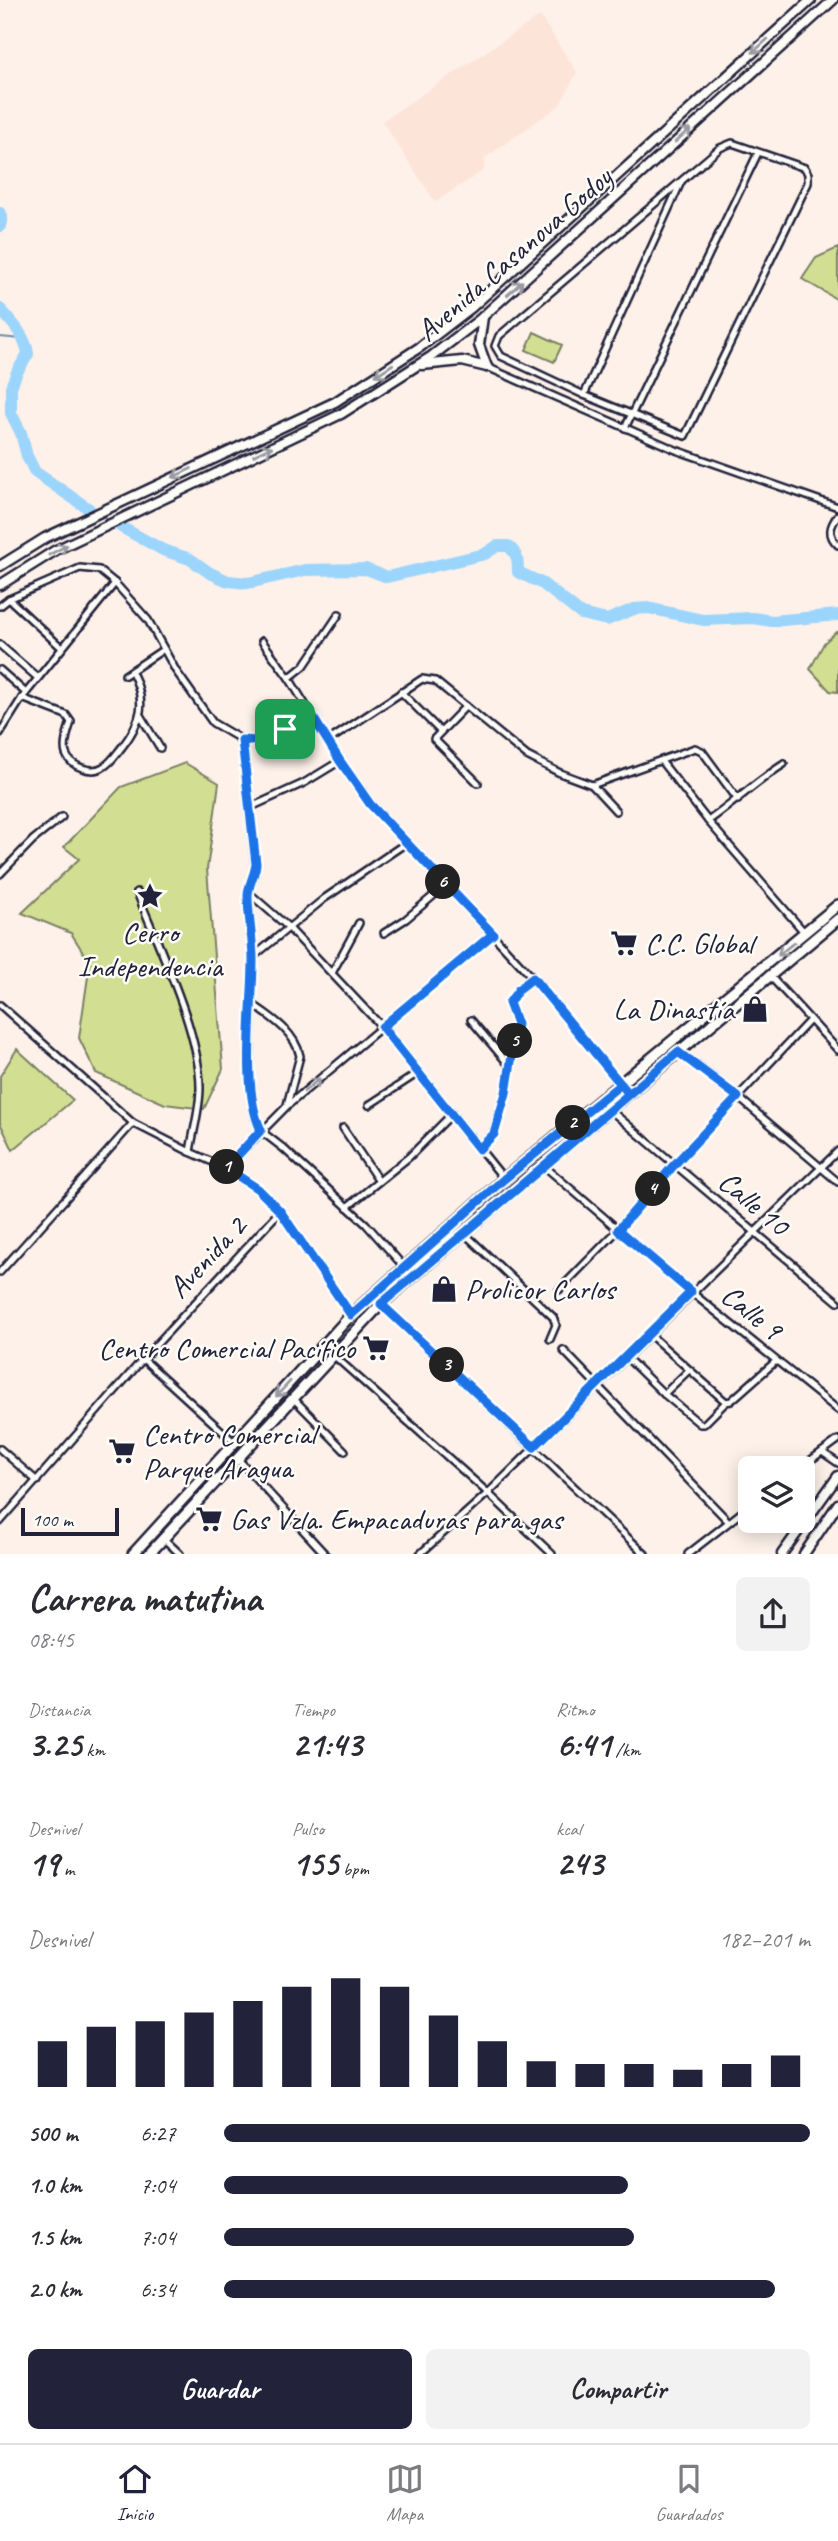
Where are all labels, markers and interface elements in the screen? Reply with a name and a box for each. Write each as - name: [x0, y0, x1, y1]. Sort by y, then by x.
- one-way arrow: [751, 38, 769, 54]
- one-way arrow: [674, 127, 691, 144]
- street label: Avenida Casanova Godoy: [408, 158, 621, 349]
- one-way arrow: [506, 280, 524, 296]
- one-way arrow: [375, 364, 395, 378]
- one-way arrow: [252, 444, 274, 457]
- one-way arrow: [172, 467, 193, 481]
- one-way arrow: [48, 542, 68, 556]
- pin: [255, 699, 315, 759]
- icon: arrive: [266, 710, 304, 748]
- pin: 6: [426, 864, 460, 900]
- text: 6: [438, 869, 447, 893]
- place icon: Cerro Independencia: [135, 881, 165, 911]
- place label: Cerro Independencia: [78, 913, 224, 985]
- place label: C.C. Global: [645, 924, 758, 962]
- supermarket icon: C.C. Global: [609, 928, 639, 958]
- one-way arrow: [777, 941, 795, 957]
- place label: La Dinastía: [613, 990, 736, 1028]
- shop icon: La Dinastía: [740, 994, 770, 1024]
- pin: 5: [498, 1024, 532, 1058]
- text: 5: [510, 1028, 519, 1052]
- one-way arrow: [302, 1077, 320, 1093]
- pin: 2: [556, 1106, 590, 1140]
- text: 2: [568, 1110, 577, 1134]
- pin: 1: [210, 1150, 244, 1184]
- text: 1: [222, 1154, 231, 1178]
- street label: Calle 10: [711, 1162, 799, 1245]
- pin: 4: [636, 1172, 670, 1206]
- text: 4: [648, 1176, 657, 1200]
- street label: Avenida 2: [159, 1206, 256, 1306]
- place label: Prolicor Carlos: [465, 1270, 618, 1308]
- shop icon: Prolicor Carlos: [429, 1274, 459, 1304]
- street label: Calle 9: [714, 1276, 792, 1350]
- place label: Centro Comercial Pacífico: [99, 1329, 356, 1367]
- supermarket icon: Centro Comercial Pacífico: [361, 1333, 391, 1363]
- pin: 3: [430, 1348, 464, 1382]
- text: 3: [442, 1352, 451, 1376]
- one-way arrow: [275, 1380, 291, 1398]
- place label: Centro Comercial Parque Aragua: [143, 1415, 320, 1487]
- supermarket icon: Centro Comercial Parque Aragua: [107, 1436, 137, 1466]
- map controls: [738, 1456, 815, 1533]
- button: layers: [738, 1456, 815, 1533]
- place label: Gas Vzla. Empacaduras para gas: [230, 1500, 565, 1538]
- supermarket icon: Gas Vzla. Empacaduras para gas: [194, 1504, 224, 1534]
- scale bar: [21, 1505, 119, 1537]
- text: 100 m: [32, 1508, 73, 1532]
- text: Carrera matutina: [28, 1575, 262, 1622]
- button: share: [736, 1577, 810, 1651]
- text: 08:45: [28, 1625, 74, 1654]
- text: Distancia: [28, 1698, 90, 1722]
- text: Tiempo: [292, 1698, 335, 1722]
- text: Ritmo: [556, 1698, 594, 1722]
- text: 3.25: [28, 1722, 82, 1767]
- text: 21:43: [292, 1722, 362, 1767]
- text: 6:41: [556, 1722, 611, 1767]
- text: km: [82, 1738, 105, 1762]
- text: /km: [611, 1738, 640, 1762]
- text: Desnivel: [28, 1817, 80, 1841]
- text: Pulso: [292, 1817, 324, 1841]
- text: kcal: [556, 1817, 581, 1841]
- text: 19: [28, 1841, 59, 1886]
- text: 155: [292, 1841, 338, 1886]
- text: 243: [556, 1841, 603, 1886]
- text: m: [59, 1857, 74, 1881]
- text: bpm: [338, 1857, 369, 1881]
- text: Desnivel: [28, 1925, 90, 1954]
- text: 182–201 m: [719, 1925, 810, 1954]
- text: 500 m: [28, 2119, 77, 2148]
- text: 6:27: [140, 2119, 176, 2148]
- text: 1.0 km: [28, 2171, 82, 2200]
- text: 7:04: [140, 2171, 176, 2200]
- text: 1.5 km: [28, 2223, 81, 2252]
- text: 7:04: [140, 2223, 176, 2252]
- text: 2.0 km: [28, 2275, 82, 2304]
- text: 6:34: [140, 2275, 176, 2304]
- button: Guardar: [28, 2349, 412, 2429]
- button: Compartir: [426, 2349, 810, 2429]
- tab: Inicio: [116, 2460, 154, 2526]
- tab: Mapa: [386, 2460, 424, 2526]
- tab: Guardados: [655, 2460, 722, 2526]

